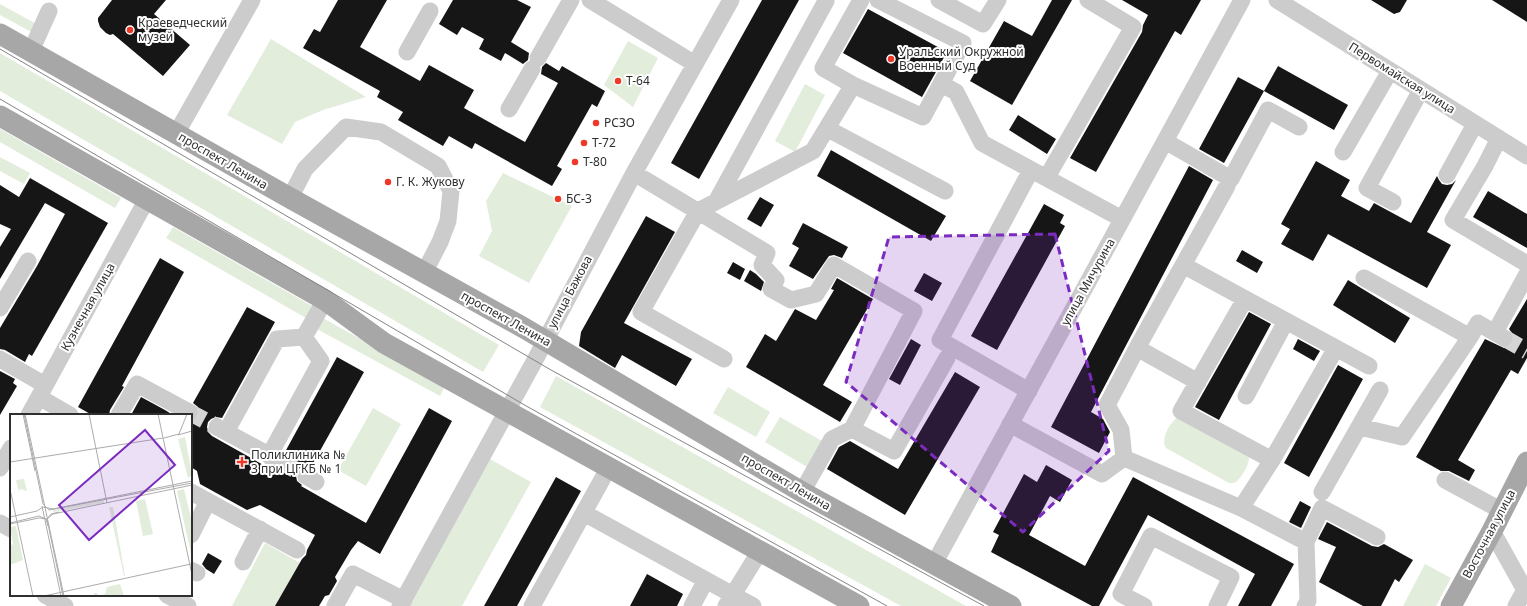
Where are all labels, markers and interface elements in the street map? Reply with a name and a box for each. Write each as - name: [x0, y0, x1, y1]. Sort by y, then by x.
- place label: Краеведческий музей: [138, 14, 227, 45]
- marker: Краеведческий музей: [125, 25, 135, 35]
- street label: Первомайская улица: [1346, 38, 1459, 117]
- place label: Уральский Окружной Военный Суд: [899, 43, 1024, 74]
- marker: Уральский Окружной Военный Суд: [886, 54, 896, 64]
- place label: Т-64: [626, 72, 650, 89]
- marker: Т-64: [613, 76, 623, 86]
- place label: РСЗО: [604, 114, 635, 131]
- marker: РСЗО: [591, 118, 601, 128]
- street label: проспект Ленина: [176, 128, 271, 193]
- place label: Т-72: [592, 134, 616, 151]
- marker: Т-72: [579, 138, 589, 148]
- place label: Т-80: [583, 153, 607, 170]
- marker: Т-80: [570, 157, 580, 167]
- place label: Г. К. Жукову: [396, 173, 465, 190]
- marker: Г. К. Жукову: [383, 177, 393, 187]
- place label: БС-3: [566, 190, 592, 207]
- marker: БС-3: [553, 194, 563, 204]
- street label: улица Мичурина: [1057, 235, 1119, 328]
- street label: улица Бажова: [543, 252, 596, 331]
- street label: Кузнечная улица: [56, 260, 119, 354]
- street label: проспект Ленина: [458, 287, 554, 350]
- inset map: [10, 414, 192, 596]
- place label: Поликлиника № 3 при ЦГКБ № 1: [251, 446, 345, 477]
- street label: проспект Ленина: [739, 449, 834, 514]
- marker: Поликлиника № 3 при ЦГКБ № 1: [236, 456, 248, 468]
- street label: Восточная улица: [1458, 486, 1519, 581]

